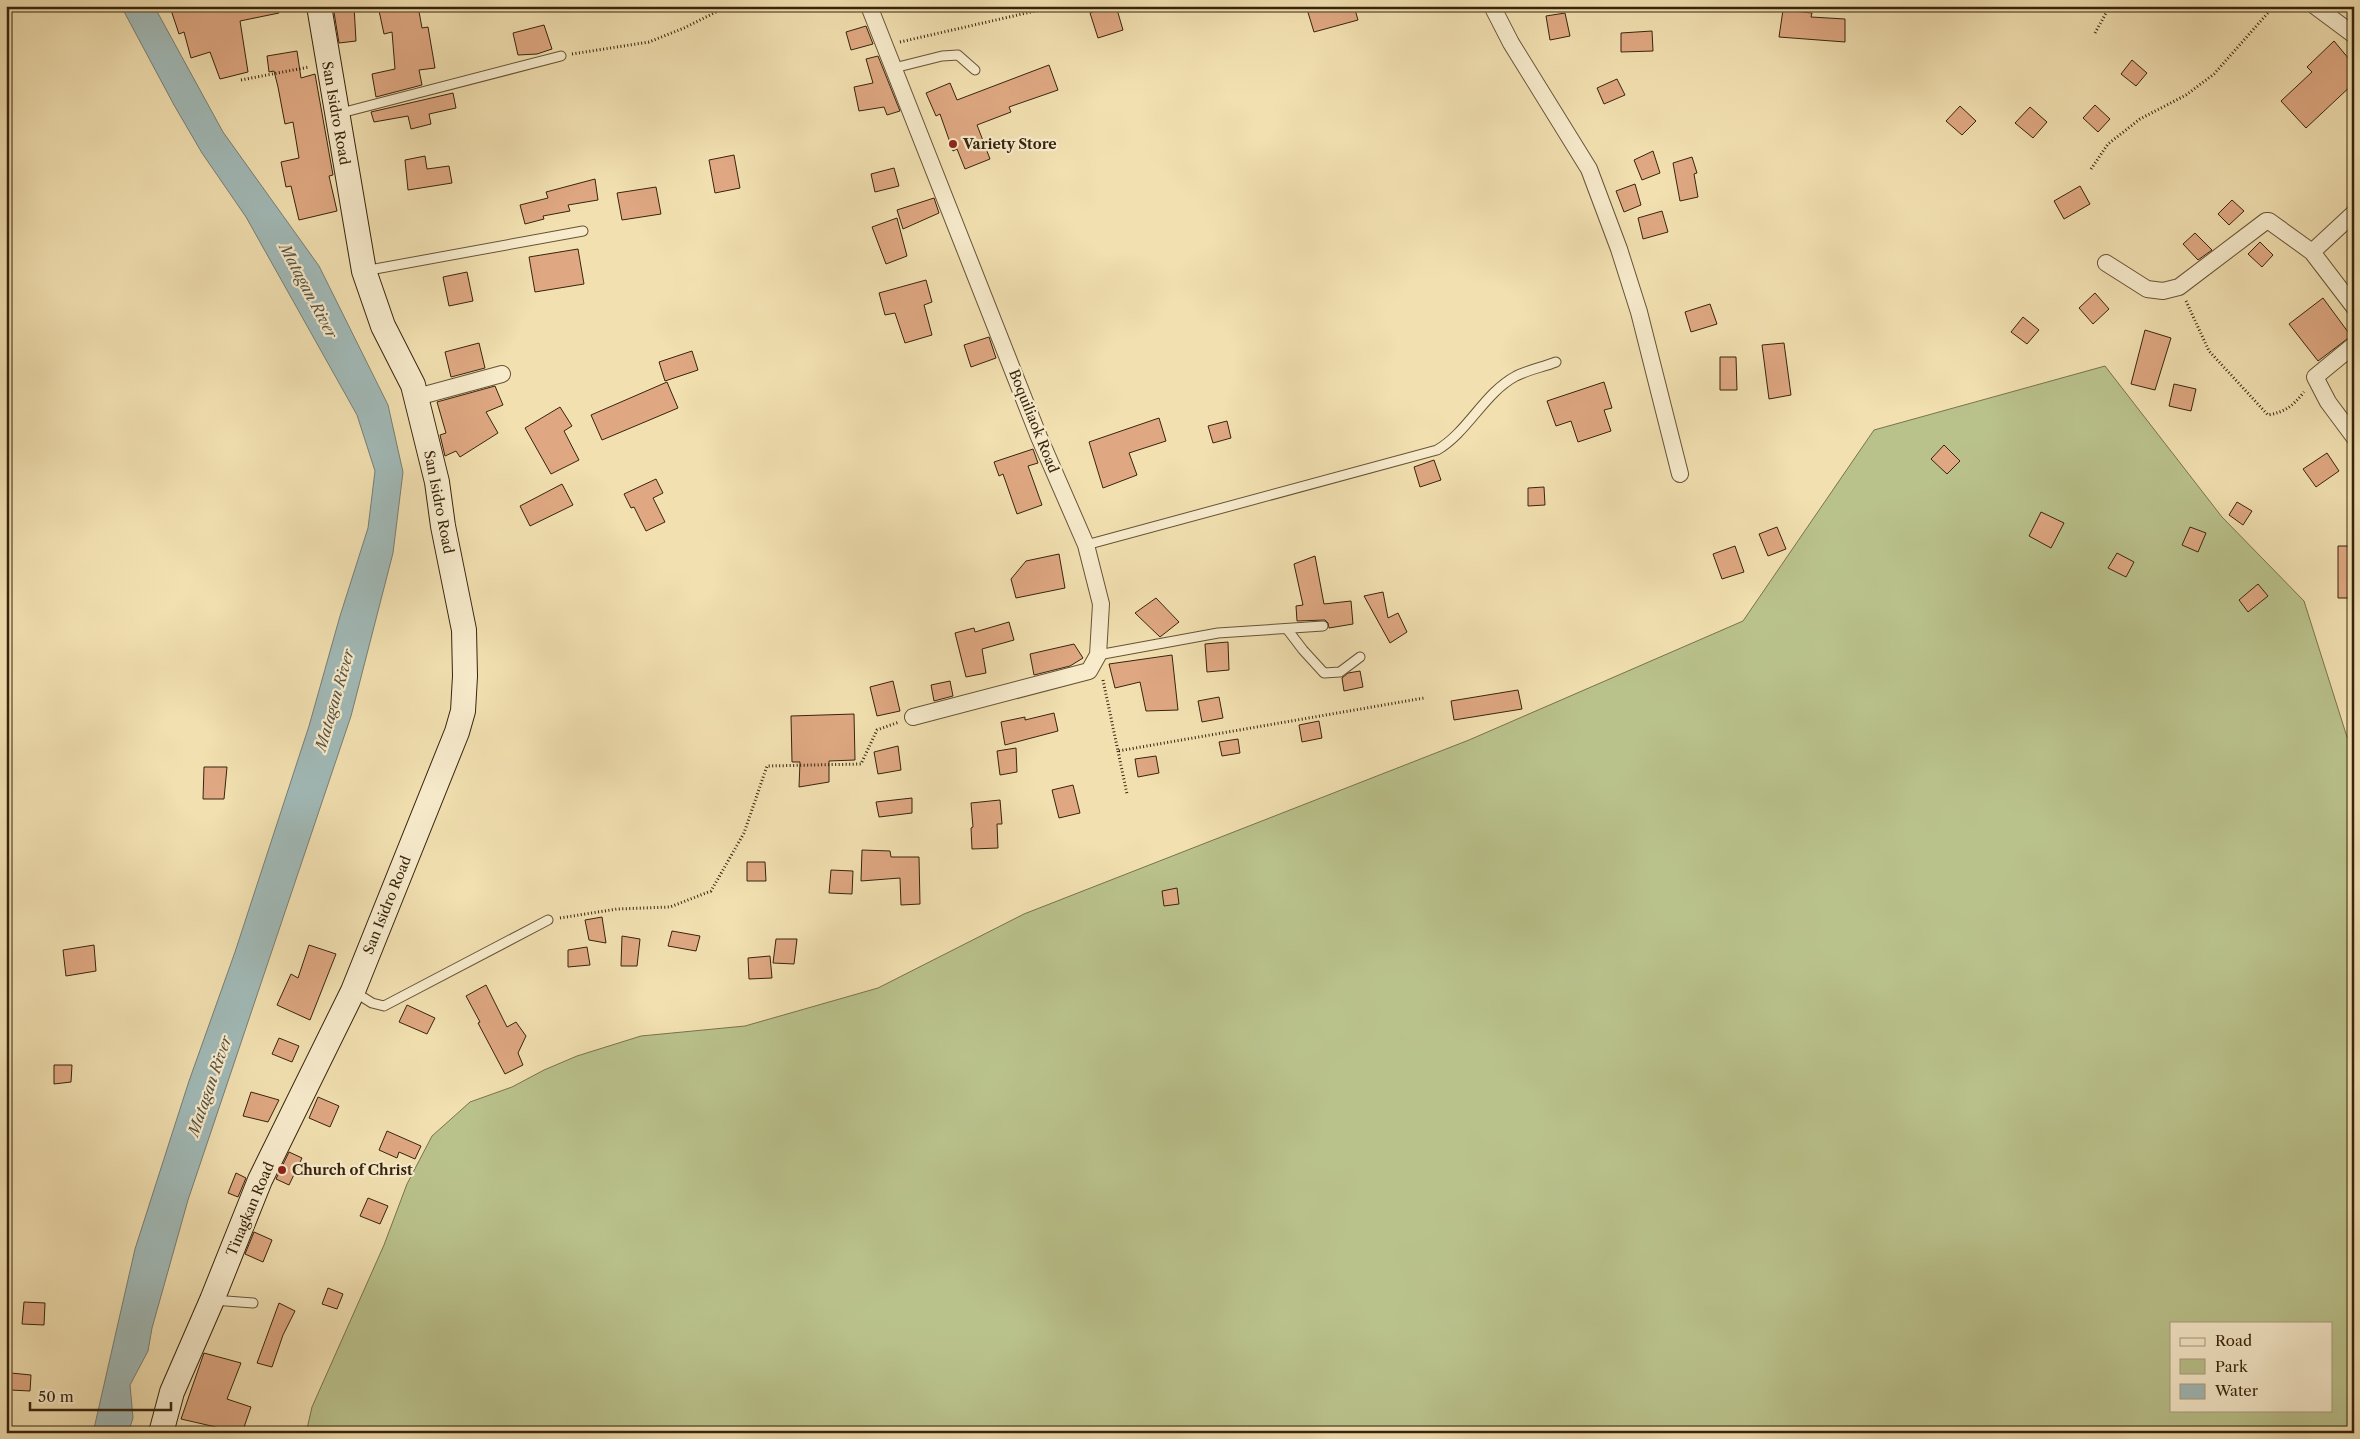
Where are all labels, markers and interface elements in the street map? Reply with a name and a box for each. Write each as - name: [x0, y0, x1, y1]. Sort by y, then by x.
- street label: San Isidro Road: [318, 60, 354, 167]
- place label: Variety Store: [962, 135, 1057, 153]
- marker: Variety Store: [947, 138, 959, 150]
- water label: Matagan River: [274, 238, 342, 342]
- street label: Boquiliaok Road: [1005, 367, 1063, 476]
- street label: San Isidro Road: [420, 449, 458, 556]
- water label: Matagan River: [310, 646, 358, 755]
- street label: San Isidro Road: [359, 853, 415, 957]
- water label: Matagan River: [183, 1032, 236, 1140]
- street label: Tinagkan Road: [222, 1159, 278, 1259]
- place label: Church of Christ: [292, 1161, 413, 1179]
- marker: Church of Christ: [276, 1164, 288, 1176]
- legend: [2170, 1322, 2332, 1412]
- text: Road: [2215, 1331, 2252, 1350]
- text: Park: [2215, 1357, 2249, 1376]
- scale bar: [30, 1379, 171, 1411]
- text: Water: [2214, 1381, 2259, 1400]
- text: 50 m: [38, 1387, 74, 1406]

